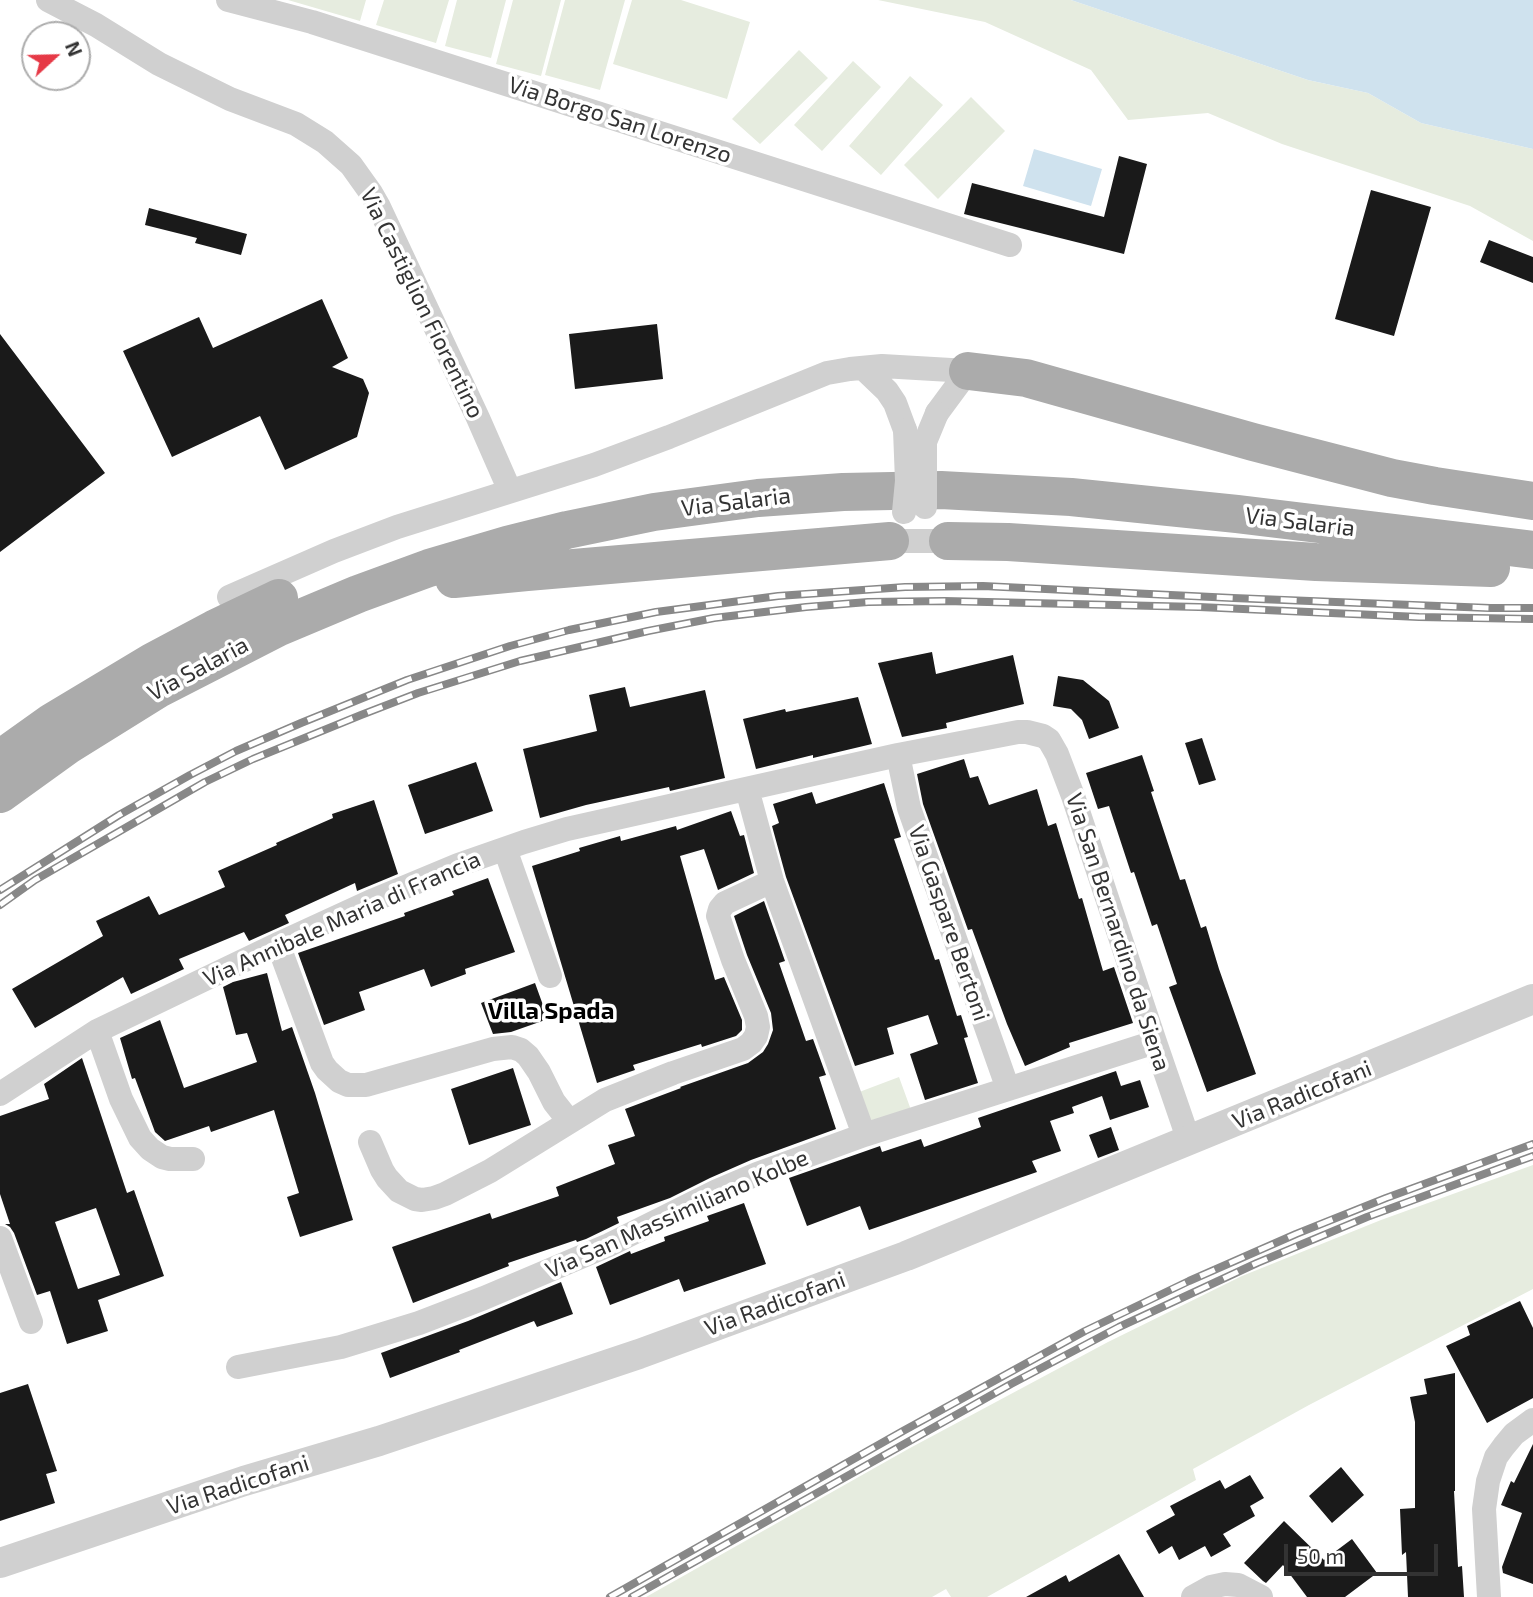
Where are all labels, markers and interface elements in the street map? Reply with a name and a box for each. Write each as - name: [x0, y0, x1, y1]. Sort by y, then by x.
- north arrow: [21, 21, 91, 91]
- text: N: [61, 38, 87, 59]
- street label: Via Borgo San Lorenzo: [505, 71, 735, 169]
- street label: Via Castiglion Fiorentino: [354, 183, 490, 423]
- street label: Via Salaria: [680, 482, 792, 522]
- street label: Via Salaria: [1244, 502, 1356, 542]
- street label: Via Salaria: [143, 631, 253, 707]
- street label: Via San Bernardino da Siena: [1060, 790, 1176, 1074]
- street label: Via Gaspare Bertoni: [903, 821, 995, 1025]
- street label: Via Annibale Maria di Francia: [199, 845, 485, 993]
- district label: Villa Spada: [488, 997, 614, 1025]
- street label: Via Radicofani: [1228, 1055, 1376, 1135]
- street label: Via San Massimiliano Kolbe: [541, 1144, 813, 1284]
- street label: Via Radicofani: [701, 1266, 849, 1342]
- street label: Via Radicofani: [163, 1449, 313, 1521]
- scale bar: [1288, 1530, 1442, 1574]
- text: 50 m: [1297, 1543, 1344, 1568]

